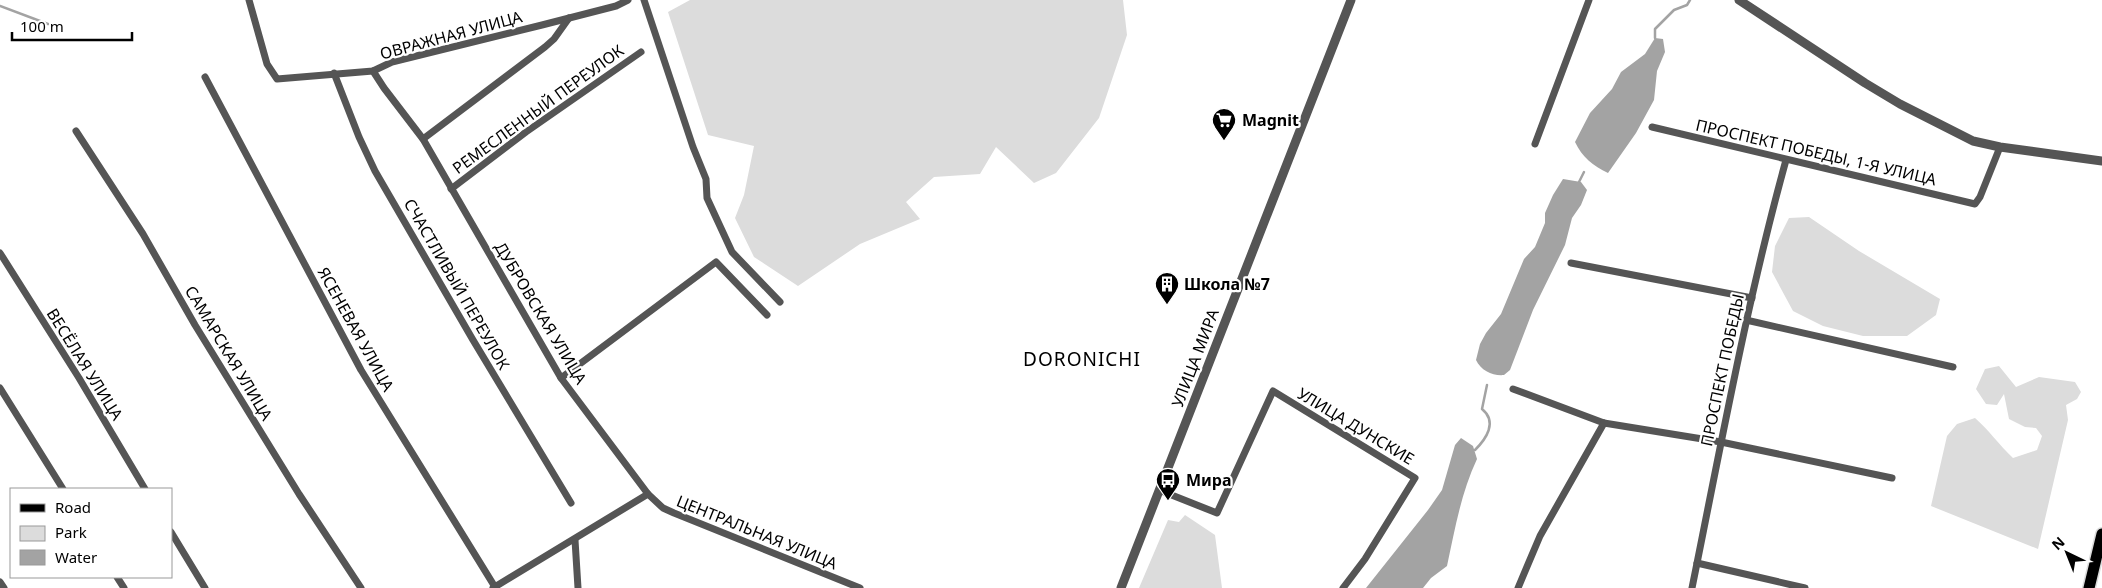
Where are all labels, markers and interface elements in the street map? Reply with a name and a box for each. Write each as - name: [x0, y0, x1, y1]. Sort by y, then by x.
- street label: ОВРАЖНАЯ УЛИЦА: [377, 5, 525, 65]
- scale bar: [12, 10, 132, 42]
- text: 100 m: [20, 16, 64, 36]
- street label: РЕМЕСЛЕННЫЙ ПЕРЕУЛОК: [448, 39, 628, 179]
- supermarket icon: Magnit: [1211, 107, 1237, 141]
- place label: Magnit: [1242, 109, 1299, 131]
- street label: ПРОСПЕКТ ПОБЕДЫ, 1-Я УЛИЦА: [1694, 114, 1939, 191]
- street label: СЧАСТЛИВЫЙ ПЕРЕУЛОК: [399, 194, 515, 374]
- street label: ДУБРОВСКАЯ УЛИЦА: [490, 238, 593, 389]
- street label: ЯСЕНЕВАЯ УЛИЦА: [313, 263, 400, 396]
- building icon: Школа №7: [1154, 271, 1180, 305]
- place label: Школа №7: [1184, 273, 1270, 295]
- street label: САМАРСКАЯ УЛИЦА: [180, 282, 278, 425]
- street label: ПРОСПЕКТ ПОБЕДЫ: [1695, 292, 1749, 448]
- street label: ВЕСЁЛАЯ УЛИЦА: [42, 304, 129, 425]
- street label: УЛИЦА МИРА: [1166, 305, 1224, 410]
- district label: DORONICHI: [1023, 346, 1141, 372]
- street label: УЛИЦА ДУНСКИЕ: [1294, 382, 1418, 470]
- bus stop icon: Мира: [1155, 467, 1181, 501]
- place label: Мира: [1186, 469, 1232, 491]
- legend: [10, 488, 172, 578]
- street label: ЦЕНТРАЛЬНАЯ УЛИЦА: [673, 490, 841, 575]
- text: Road: [55, 497, 91, 517]
- text: Park: [55, 522, 87, 542]
- north arrow: [2042, 528, 2092, 578]
- text: N: [2047, 532, 2068, 554]
- text: Water: [55, 547, 97, 567]

